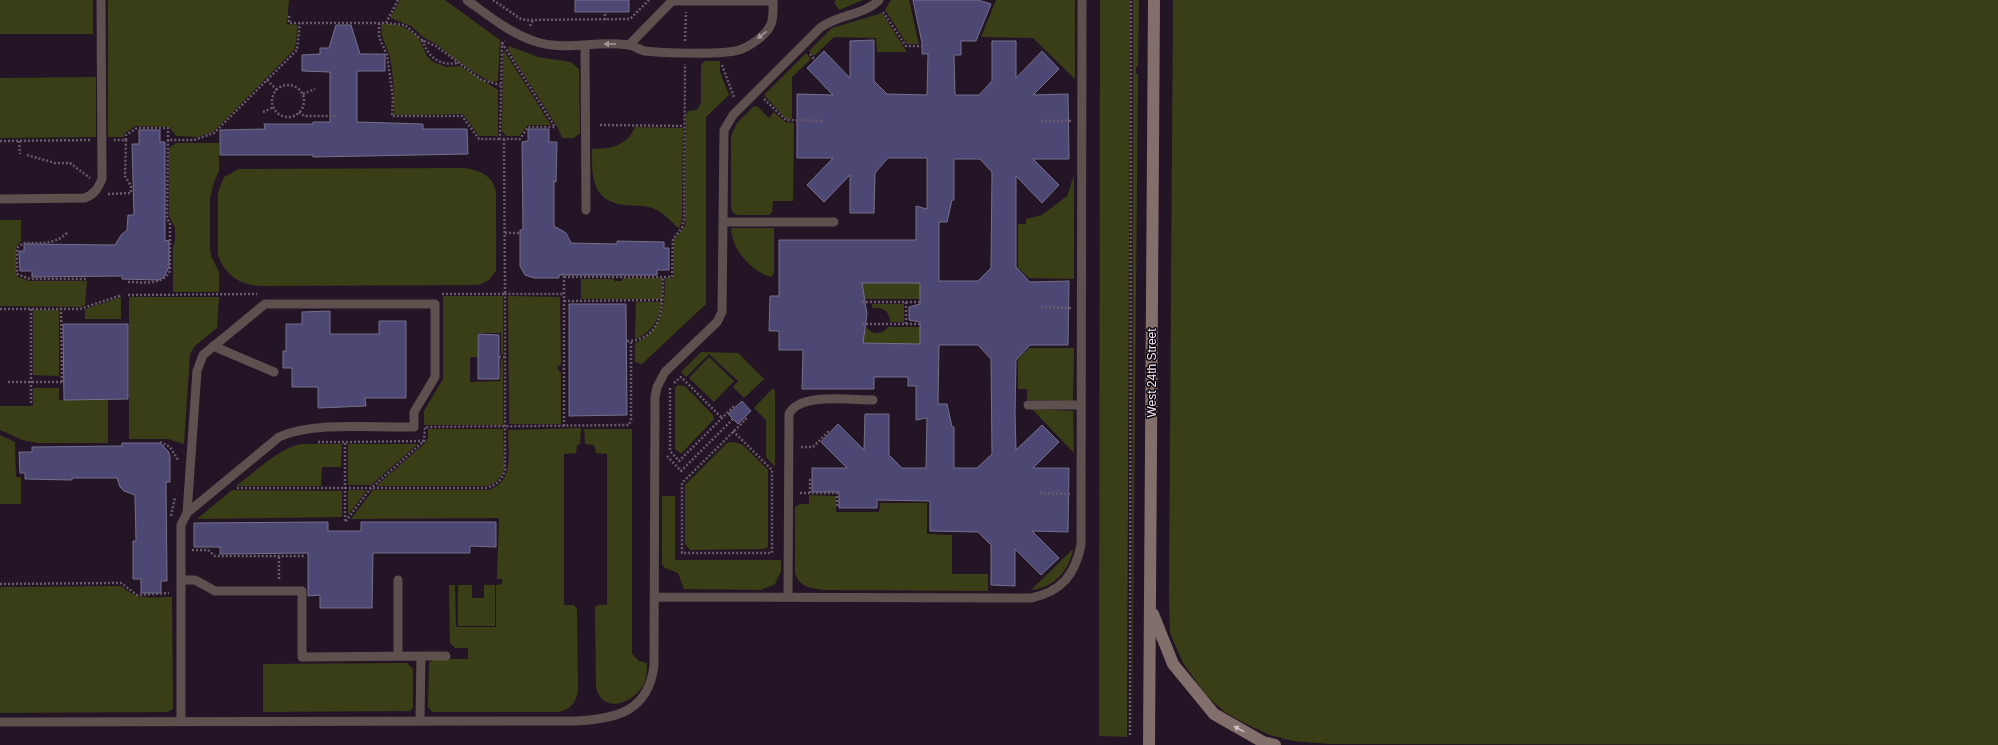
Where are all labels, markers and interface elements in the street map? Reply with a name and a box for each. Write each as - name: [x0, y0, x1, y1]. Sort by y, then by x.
- one-way arrow: [756, 31, 767, 39]
- one-way arrow: [603, 41, 616, 47]
- street label: West 24th Street: [1145, 328, 1159, 418]
- one-way arrow: [1234, 725, 1245, 732]

